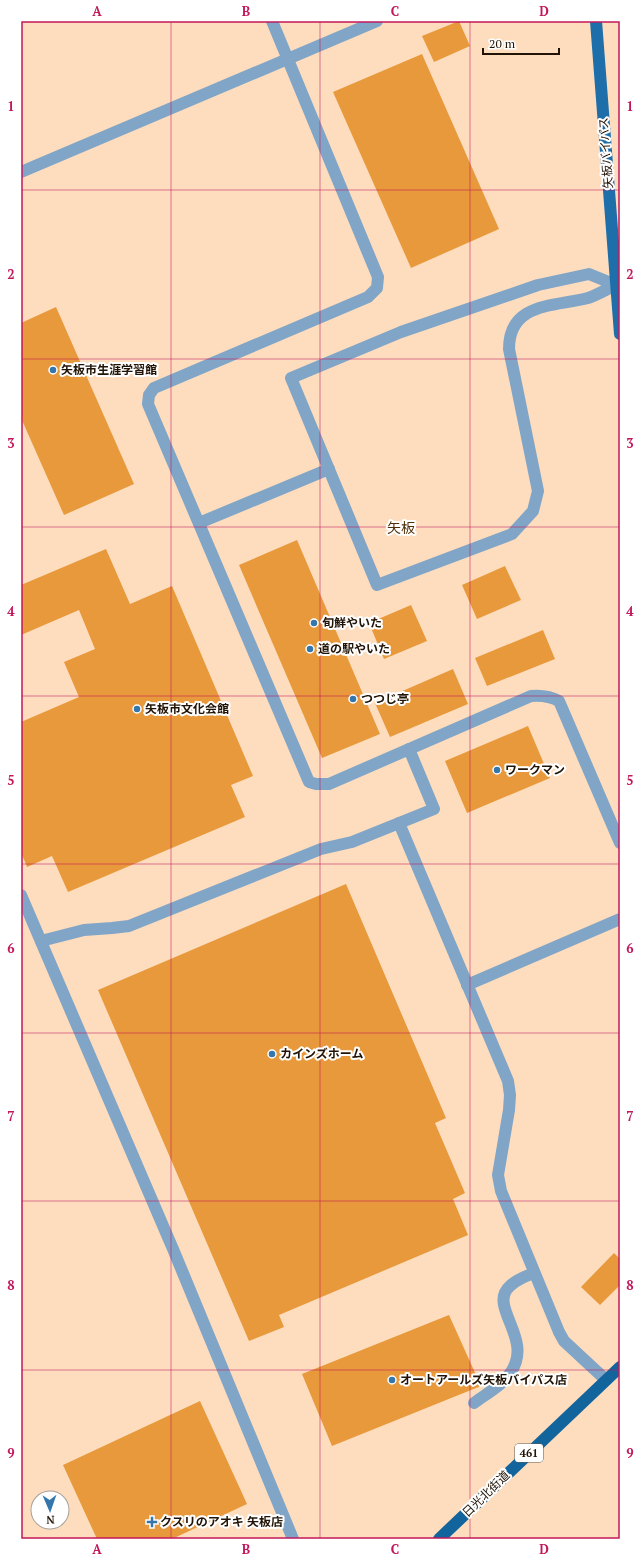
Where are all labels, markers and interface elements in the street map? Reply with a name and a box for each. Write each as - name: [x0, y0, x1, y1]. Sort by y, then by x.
- text: A: [92, 2, 102, 20]
- text: B: [242, 2, 250, 20]
- text: C: [391, 2, 399, 20]
- text: D: [539, 2, 549, 20]
- scale bar: [483, 30, 559, 56]
- text: 20 m: [489, 36, 516, 51]
- text: 1: [7, 97, 15, 115]
- text: 1: [626, 97, 634, 115]
- street label: 矢板バイパス: [596, 117, 615, 189]
- text: 2: [7, 265, 15, 283]
- text: 2: [626, 265, 634, 283]
- place label: 矢板市生涯学習館: [61, 362, 157, 377]
- marker: 矢板市生涯学習館: [48, 365, 58, 375]
- text: 3: [7, 434, 15, 452]
- text: 3: [626, 434, 634, 452]
- district label: 矢板: [387, 518, 415, 537]
- text: 4: [7, 602, 15, 620]
- text: 4: [626, 602, 634, 620]
- place label: 旬鮮やいた: [322, 615, 382, 630]
- marker: 旬鮮やいた: [309, 618, 319, 628]
- place label: 道の駅やいた: [318, 641, 390, 656]
- marker: 道の駅やいた: [305, 644, 315, 654]
- place label: つつじ亭: [361, 691, 409, 706]
- marker: つつじ亭: [348, 694, 358, 704]
- place label: 矢板市文化会館: [145, 701, 229, 716]
- marker: 矢板市文化会館: [132, 704, 142, 714]
- place label: ワークマン: [505, 762, 565, 777]
- marker: ワークマン: [492, 765, 502, 775]
- text: 5: [7, 771, 15, 789]
- text: 5: [626, 771, 634, 789]
- text: 6: [7, 939, 15, 957]
- text: 6: [626, 939, 634, 957]
- place label: カインズホーム: [280, 1046, 363, 1061]
- marker: カインズホーム: [267, 1049, 277, 1059]
- text: 7: [7, 1107, 15, 1125]
- text: 7: [626, 1107, 634, 1125]
- text: 8: [7, 1276, 15, 1294]
- text: 8: [626, 1276, 634, 1294]
- place label: オートアールズ矢板バイパス店: [400, 1372, 567, 1387]
- marker: オートアールズ矢板バイパス店: [387, 1375, 397, 1385]
- text: 9: [7, 1444, 15, 1462]
- road number: 461: [515, 1444, 543, 1462]
- text: 9: [626, 1444, 634, 1462]
- street label: 日光北街道: [459, 1467, 512, 1520]
- north arrow: [30, 1490, 70, 1530]
- text: N: [45, 1513, 55, 1527]
- place label: クスリのアオキ 矢板店: [160, 1514, 283, 1529]
- marker: クスリのアオキ 矢板店: [147, 1517, 157, 1527]
- text: A: [92, 1540, 102, 1558]
- text: B: [242, 1540, 250, 1558]
- text: C: [391, 1540, 399, 1558]
- text: D: [539, 1540, 549, 1558]

